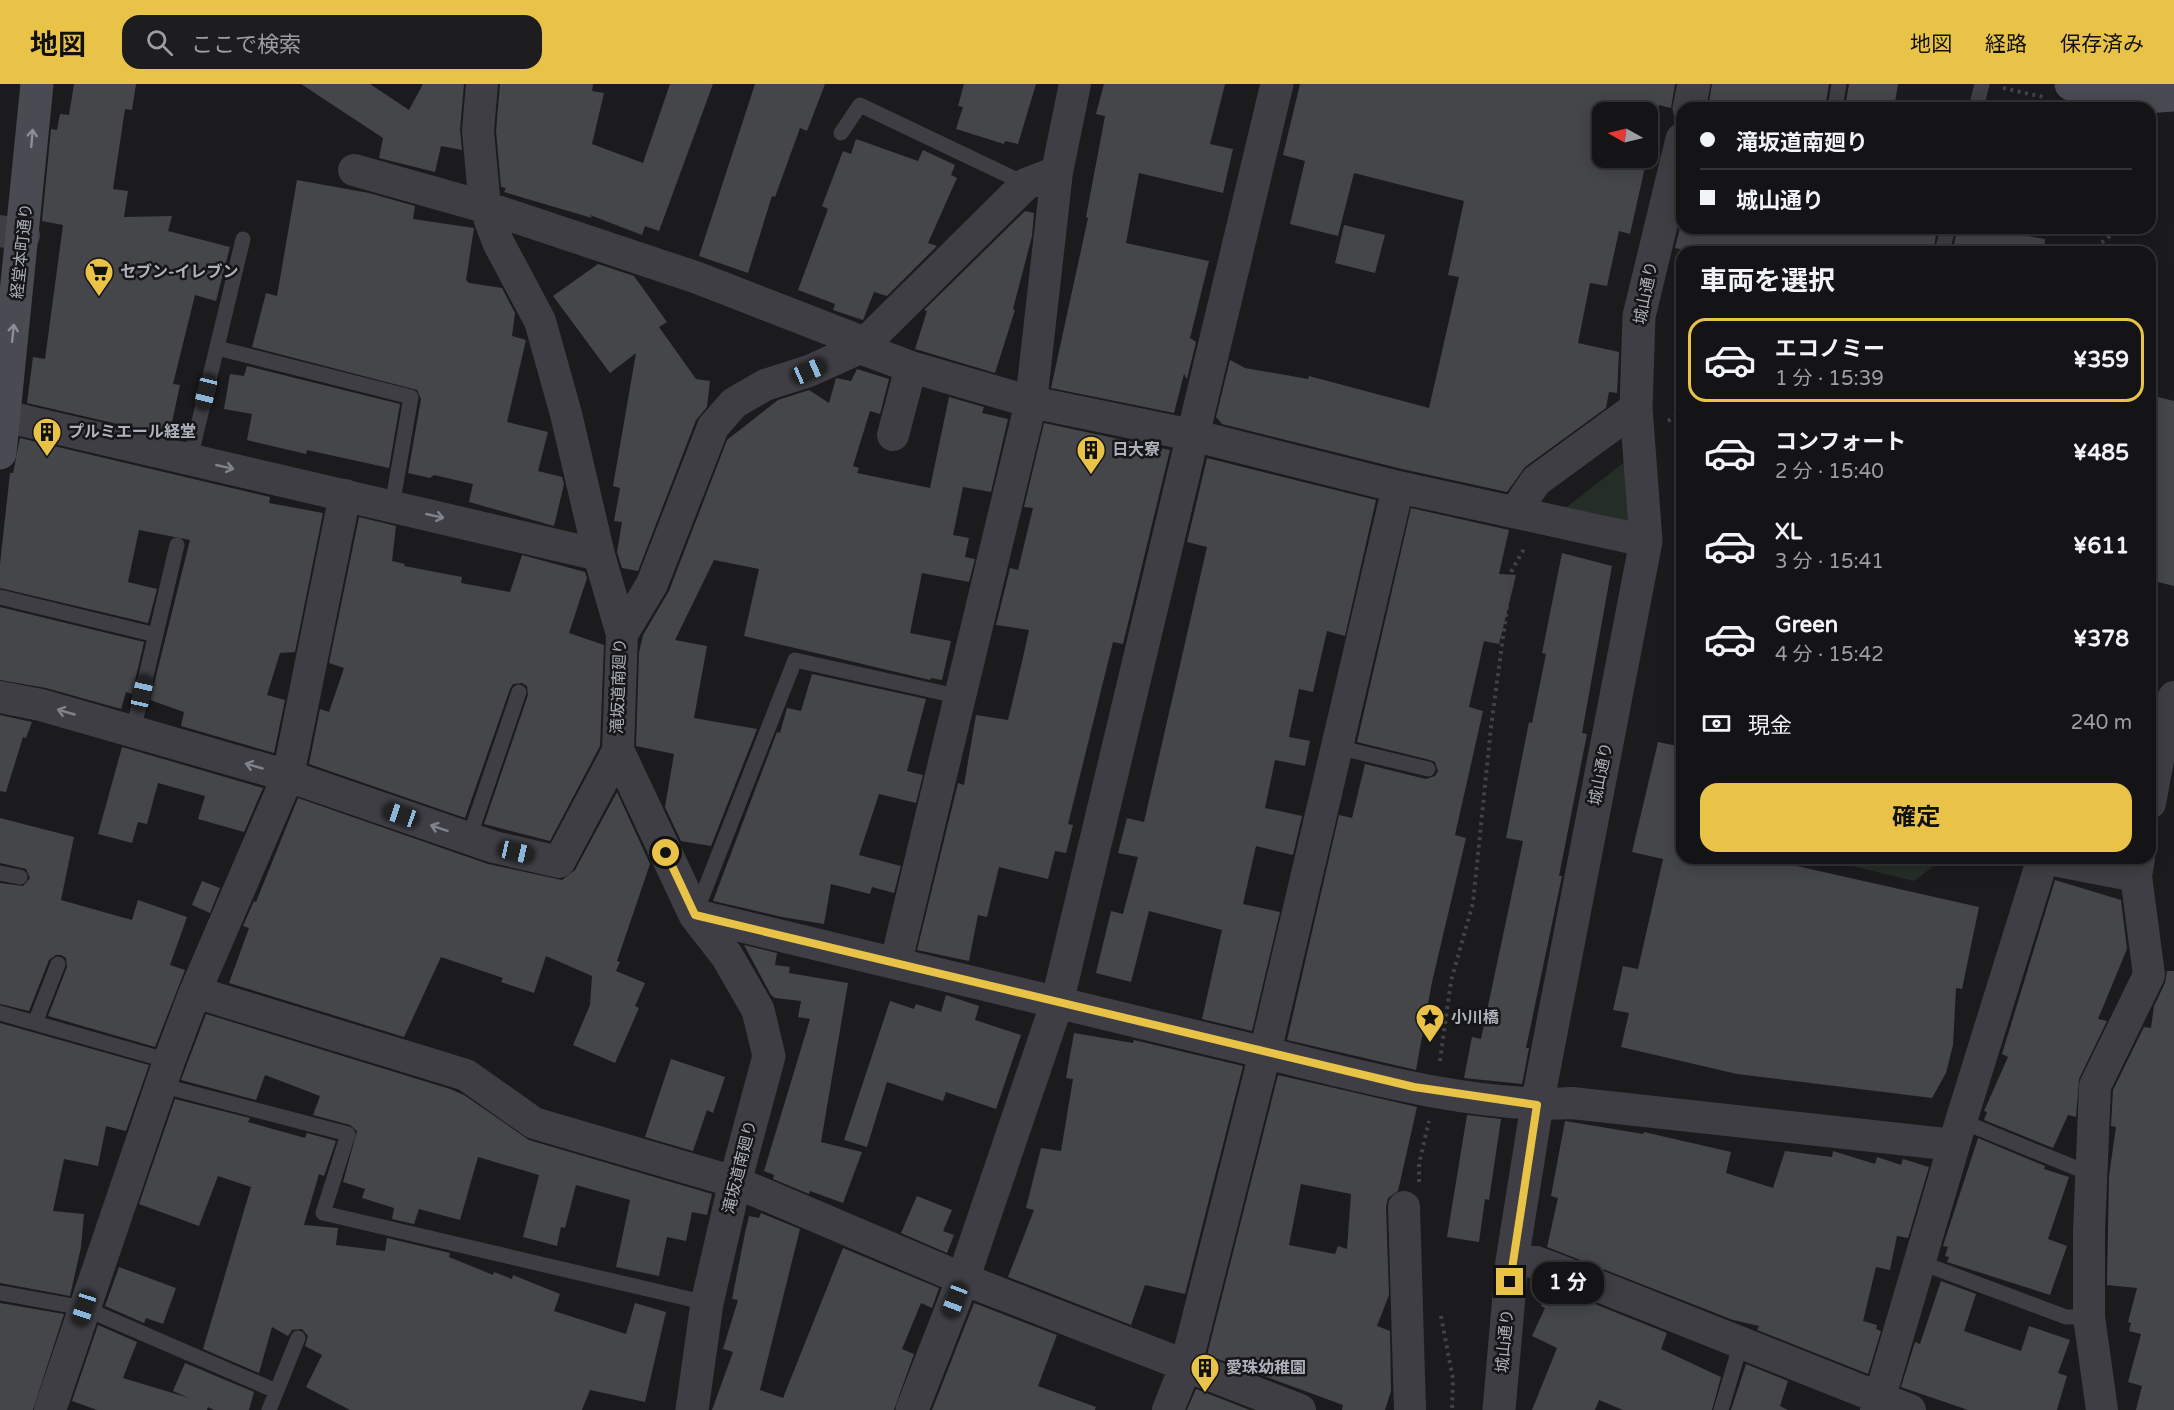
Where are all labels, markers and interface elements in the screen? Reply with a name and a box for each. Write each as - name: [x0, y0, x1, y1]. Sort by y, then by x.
- search box: [122, 15, 542, 69]
- icon: search: [143, 26, 176, 59]
- text: 地図: [30, 28, 86, 62]
- text: ここで検索: [191, 32, 301, 58]
- text: 地図: [1910, 32, 1952, 57]
- text: 経路: [1985, 32, 2027, 57]
- text: 保存済み: [2060, 32, 2144, 57]
- north arrow: [1592, 102, 1658, 168]
- map controls: [1592, 102, 1658, 168]
- one-way arrow: [27, 129, 38, 149]
- text: 滝坂道南廻り: [1736, 130, 1868, 156]
- text: 城山通り: [1736, 188, 1824, 214]
- street label: 経堂本町通り: [7, 202, 37, 300]
- supermarket icon: セブン-イレブン: [83, 256, 115, 298]
- street label: 城山通り: [1630, 260, 1662, 326]
- place label: セブン-イレブン: [120, 262, 239, 282]
- text: 車両を選択: [1700, 265, 1835, 298]
- one-way arrow: [8, 323, 19, 343]
- icon: car: [1703, 333, 1757, 387]
- text: エコノミー: [1775, 336, 1885, 362]
- text: ¥359: [2073, 347, 2129, 373]
- car: [789, 355, 829, 387]
- text: 1 分 · 15:39: [1775, 367, 1884, 391]
- car: [193, 372, 219, 412]
- building icon: プルミエール経堂: [31, 416, 63, 458]
- place label: プルミエール経堂: [68, 422, 196, 442]
- icon: car: [1703, 426, 1757, 480]
- text: コンフォート: [1775, 429, 1906, 455]
- building icon: 日大寮: [1075, 434, 1107, 476]
- place label: 日大寮: [1112, 440, 1160, 460]
- text: ¥485: [2073, 440, 2129, 466]
- text: 2 分 · 15:40: [1775, 460, 1884, 484]
- one-way arrow: [215, 462, 234, 473]
- one-way arrow: [426, 511, 445, 523]
- icon: car: [1703, 519, 1757, 573]
- text: XL: [1775, 519, 1802, 545]
- text: ¥611: [2073, 533, 2129, 559]
- text: 3 分 · 15:41: [1775, 550, 1884, 574]
- icon: car: [1703, 612, 1757, 666]
- text: Green: [1775, 612, 1838, 638]
- text: ¥378: [2073, 626, 2129, 652]
- street label: 滝坂道南廻り: [607, 638, 631, 734]
- text: 4 分 · 15:42: [1775, 643, 1884, 667]
- car: [129, 673, 155, 713]
- one-way arrow: [57, 706, 76, 717]
- icon: cash: [1700, 707, 1733, 740]
- text: 240 m: [2071, 711, 2132, 735]
- text: 現金: [1748, 713, 1792, 739]
- street label: 城山通り: [1585, 741, 1617, 807]
- one-way arrow: [245, 760, 264, 771]
- button: 確定: [1700, 783, 2132, 852]
- car: [381, 801, 421, 829]
- one-way arrow: [430, 821, 449, 832]
- car: [496, 839, 536, 865]
- route start: [652, 839, 679, 866]
- place icon: 小川橋: [1414, 1002, 1446, 1044]
- place label: 小川橋: [1451, 1008, 1499, 1028]
- street label: 滝坂道南廻り: [719, 1118, 761, 1216]
- callout: 1 分: [1531, 1261, 1603, 1303]
- route end: [1496, 1268, 1523, 1295]
- text: 1 分: [1549, 1271, 1587, 1295]
- car: [940, 1280, 970, 1320]
- car: [70, 1288, 98, 1328]
- street label: 城山通り: [1492, 1308, 1518, 1374]
- building icon: 愛珠幼稚園: [1189, 1352, 1221, 1394]
- place label: 愛珠幼稚園: [1226, 1358, 1306, 1378]

